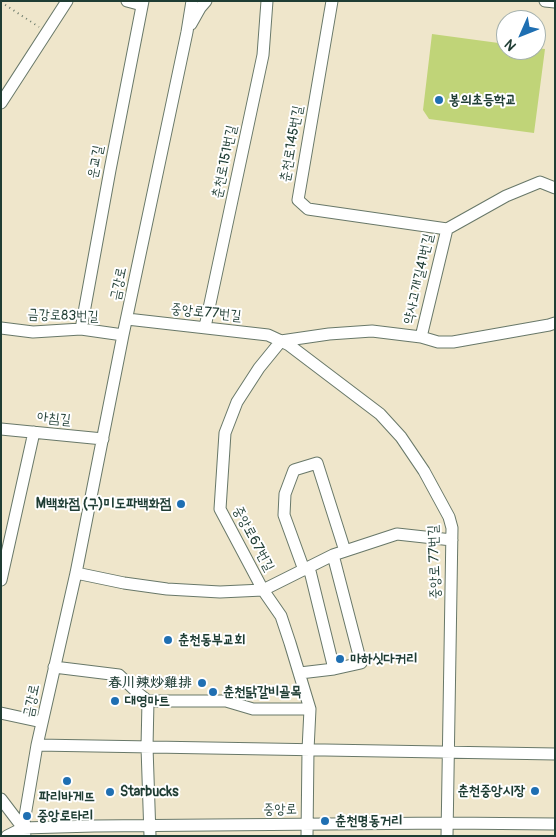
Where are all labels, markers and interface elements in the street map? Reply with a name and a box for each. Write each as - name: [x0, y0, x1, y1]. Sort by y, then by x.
- north arrow: [496, 10, 546, 60]
- text: N: [501, 36, 520, 54]
- place label: 봉의초등학교: [449, 92, 517, 108]
- marker: 봉의초등학교: [433, 94, 445, 106]
- street label: 춘천로145번길: [277, 104, 307, 184]
- street label: 춘천로151번길: [209, 124, 241, 200]
- street label: 운교길: [85, 144, 107, 180]
- street label: 약사고개길41번길: [400, 232, 438, 326]
- street label: 금강로: [107, 266, 131, 302]
- street label: 중앙로77번길: [170, 301, 242, 325]
- street label: 금강로83번길: [27, 306, 99, 326]
- street label: 아침길: [36, 409, 72, 429]
- place label: M백화점 (구)미도파백화점: [36, 496, 171, 512]
- marker: M백화점 (구)미도파백화점: [175, 498, 187, 510]
- street label: 중앙로67번길: [229, 503, 277, 575]
- street label: 중앙로 77번길: [425, 525, 445, 599]
- place label: 춘천동부교회: [178, 632, 246, 648]
- marker: 춘천동부교회: [162, 634, 174, 646]
- place label: 마하싯다커리: [350, 651, 418, 667]
- marker: 마하싯다커리: [334, 653, 346, 665]
- place label: 春川辣炒雞排: [108, 675, 192, 691]
- marker: 春川辣炒雞排: [196, 677, 208, 689]
- street label: 금강로: [20, 683, 44, 719]
- place label: 춘천닭갈비골목: [223, 684, 302, 700]
- marker: 춘천닭갈비골목: [207, 686, 219, 698]
- place label: 대영마트: [125, 693, 170, 709]
- marker: 대영마트: [109, 695, 121, 707]
- marker: 파리바게뜨: [61, 775, 73, 787]
- place label: 춘천중앙시장: [457, 783, 525, 799]
- place label: Starbucks: [120, 784, 178, 800]
- marker: 춘천중앙시장: [529, 785, 541, 797]
- marker: Starbucks: [104, 786, 116, 798]
- place label: 파리바게뜨: [39, 789, 95, 805]
- street label: 중앙로: [263, 801, 297, 819]
- place label: 중앙로타리: [37, 808, 93, 824]
- marker: 중앙로타리: [21, 810, 33, 822]
- place label: 춘천명동거리: [335, 813, 403, 829]
- marker: 춘천명동거리: [319, 815, 331, 827]

